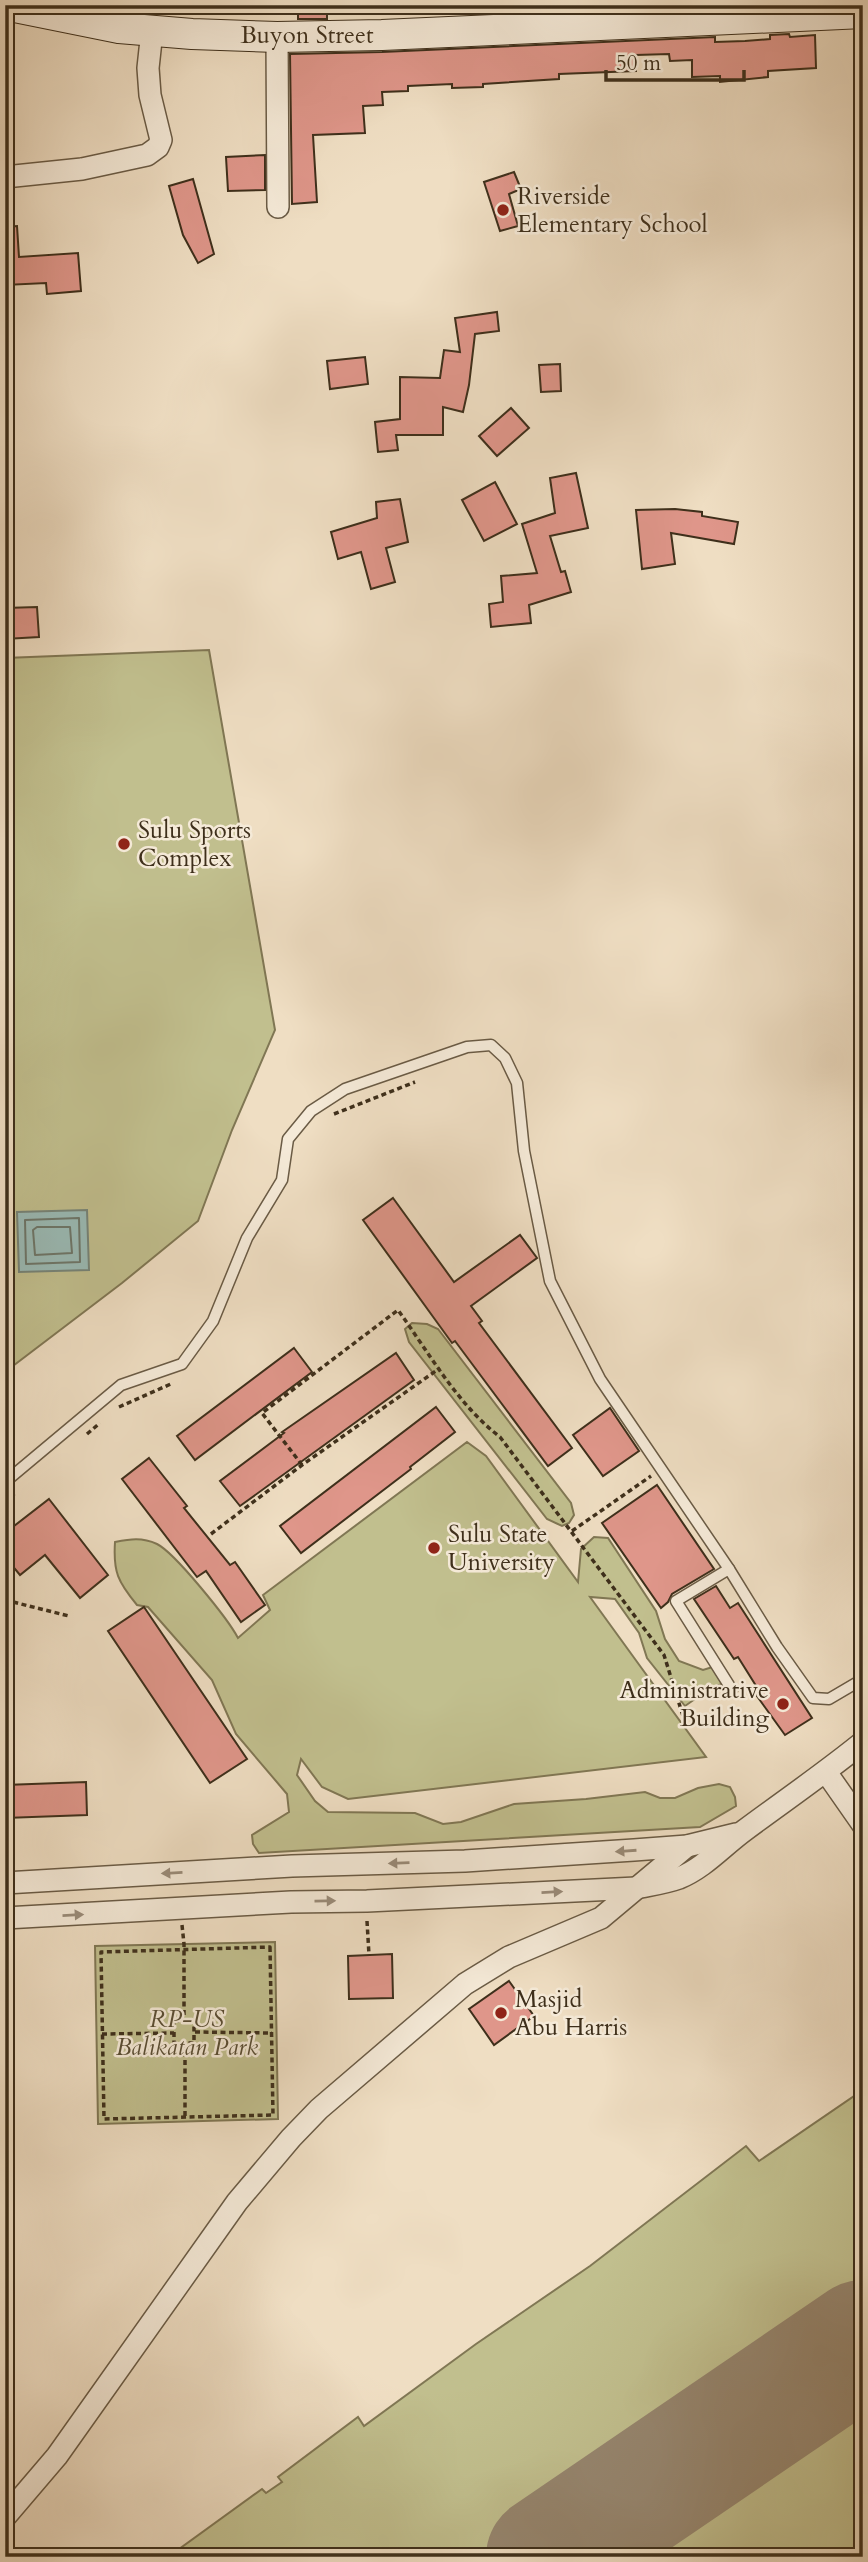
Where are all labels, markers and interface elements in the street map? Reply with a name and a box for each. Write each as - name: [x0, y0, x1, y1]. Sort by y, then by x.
- street label: Buyon Street: [241, 19, 374, 52]
- scale bar: [606, 38, 744, 82]
- text: 50 m: [616, 49, 661, 78]
- place label: Riverside Elementary School: [517, 180, 708, 241]
- marker: Riverside Elementary School: [495, 202, 511, 218]
- place label: Sulu Sports Complex: [138, 814, 251, 875]
- marker: Sulu Sports Complex: [116, 836, 132, 852]
- place label: Sulu State University: [448, 1518, 555, 1579]
- marker: Sulu State University: [426, 1540, 442, 1556]
- place label: Administrative Building: [620, 1674, 770, 1735]
- marker: Administrative Building: [775, 1696, 791, 1712]
- one-way arrow: [615, 1845, 637, 1856]
- one-way arrow: [388, 1857, 410, 1869]
- one-way arrow: [161, 1868, 183, 1879]
- one-way arrow: [542, 1886, 564, 1897]
- one-way arrow: [314, 1896, 336, 1907]
- one-way arrow: [63, 1909, 85, 1920]
- place label: Masjid Abu Harris: [515, 1983, 627, 2044]
- park label: RP-US Balikatan Park: [116, 2003, 258, 2064]
- marker: Masjid Abu Harris: [493, 2005, 509, 2021]

